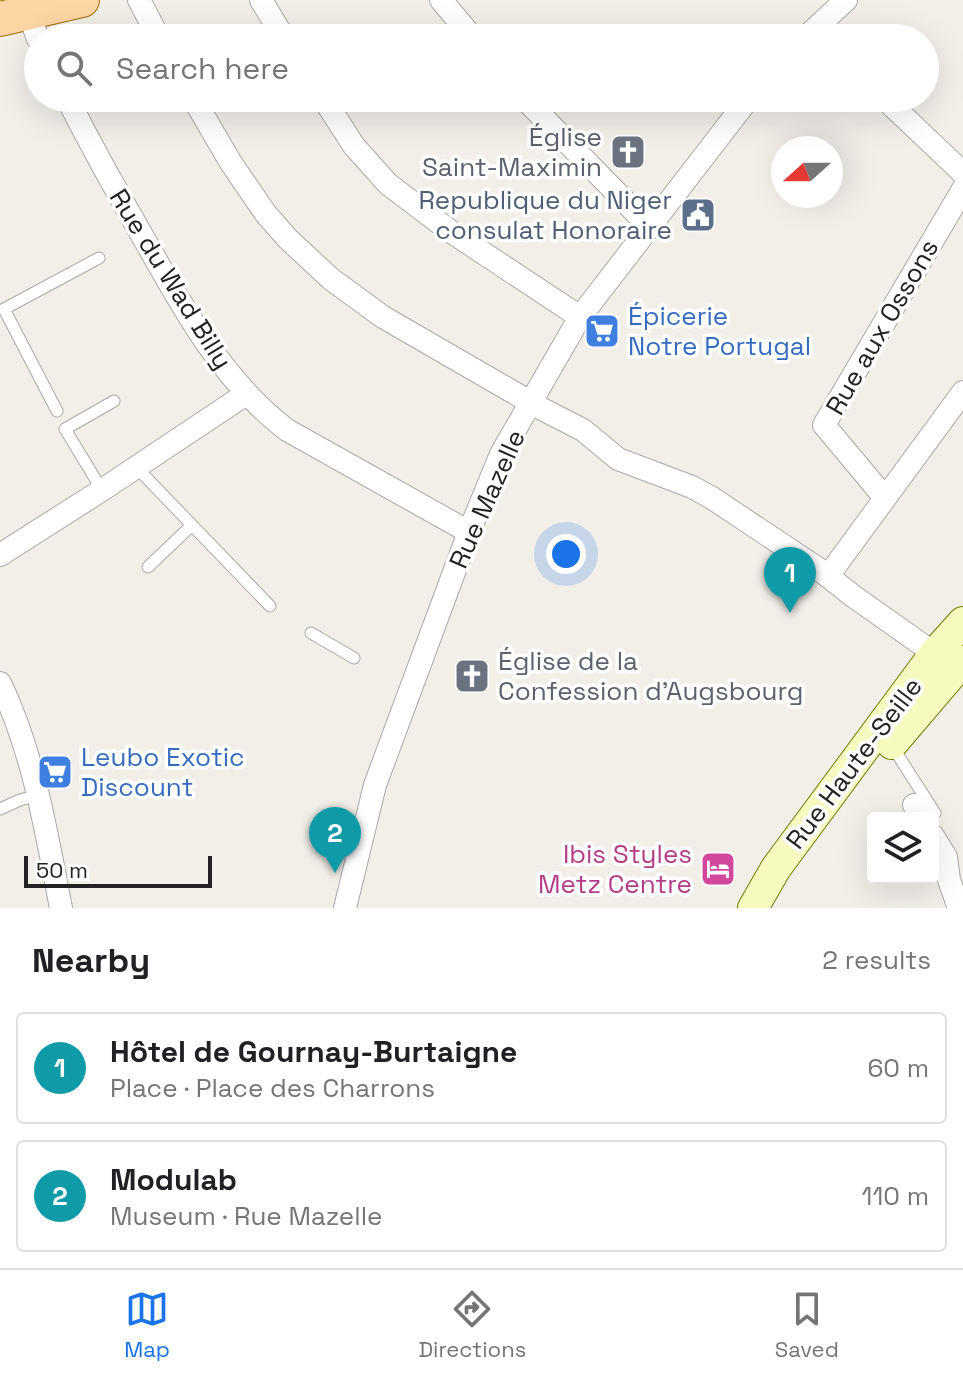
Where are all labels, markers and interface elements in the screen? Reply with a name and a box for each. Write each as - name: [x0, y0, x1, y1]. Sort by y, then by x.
- search box: [24, 24, 939, 112]
- icon: search: [52, 46, 96, 90]
- text: Search here: [116, 49, 289, 88]
- place label: Église Saint-Maximin: [422, 120, 602, 184]
- church icon: Église Saint-Maximin: [609, 133, 647, 171]
- north arrow: [771, 136, 843, 208]
- street label: Rue du Wad Billy: [102, 183, 240, 375]
- place label: Republique du Niger consulat Honoraire: [418, 183, 672, 247]
- public building icon: Republique du Niger consulat Honoraire: [679, 196, 717, 234]
- street label: Rue aux Ossons: [818, 233, 946, 421]
- place label: Épicerie Notre Portugal: [628, 299, 811, 363]
- supermarket icon: Épicerie Notre Portugal: [583, 312, 621, 350]
- street label: Rue Mazelle: [441, 424, 533, 574]
- your location: [546, 534, 586, 574]
- pin: 1: [764, 547, 816, 613]
- place label: Église de la Confession d'Augsbourg: [498, 644, 804, 708]
- church icon: Église de la Confession d'Augsbourg: [453, 657, 491, 695]
- street label: Rue Haute-Seille: [778, 670, 930, 856]
- place label: Leubo Exotic Discount: [81, 740, 245, 804]
- supermarket icon: Leubo Exotic Discount: [36, 753, 74, 791]
- pin: 2: [309, 807, 361, 873]
- map controls: [867, 812, 939, 884]
- button: layers: [867, 812, 939, 884]
- place label: Ibis Styles Metz Centre: [538, 837, 692, 901]
- hotel icon: Ibis Styles Metz Centre: [699, 850, 737, 888]
- scale bar: [24, 852, 212, 888]
- text: 50 m: [36, 856, 88, 884]
- text: Nearby: [32, 939, 150, 982]
- text: 2 results: [822, 943, 931, 977]
- text: Hôtel de Gournay-Burtaigne: [110, 1032, 517, 1071]
- text: 1: [54, 1051, 66, 1085]
- text: 60 m: [867, 1051, 929, 1085]
- text: Place · Place des Charrons: [110, 1071, 435, 1105]
- text: Modulab: [110, 1160, 237, 1199]
- text: 2: [52, 1179, 68, 1213]
- text: 110 m: [862, 1179, 929, 1213]
- text: Museum · Rue Mazelle: [110, 1199, 382, 1233]
- tab: Map: [124, 1287, 170, 1363]
- tab: Directions: [418, 1287, 526, 1363]
- tab: Saved: [775, 1287, 839, 1363]

